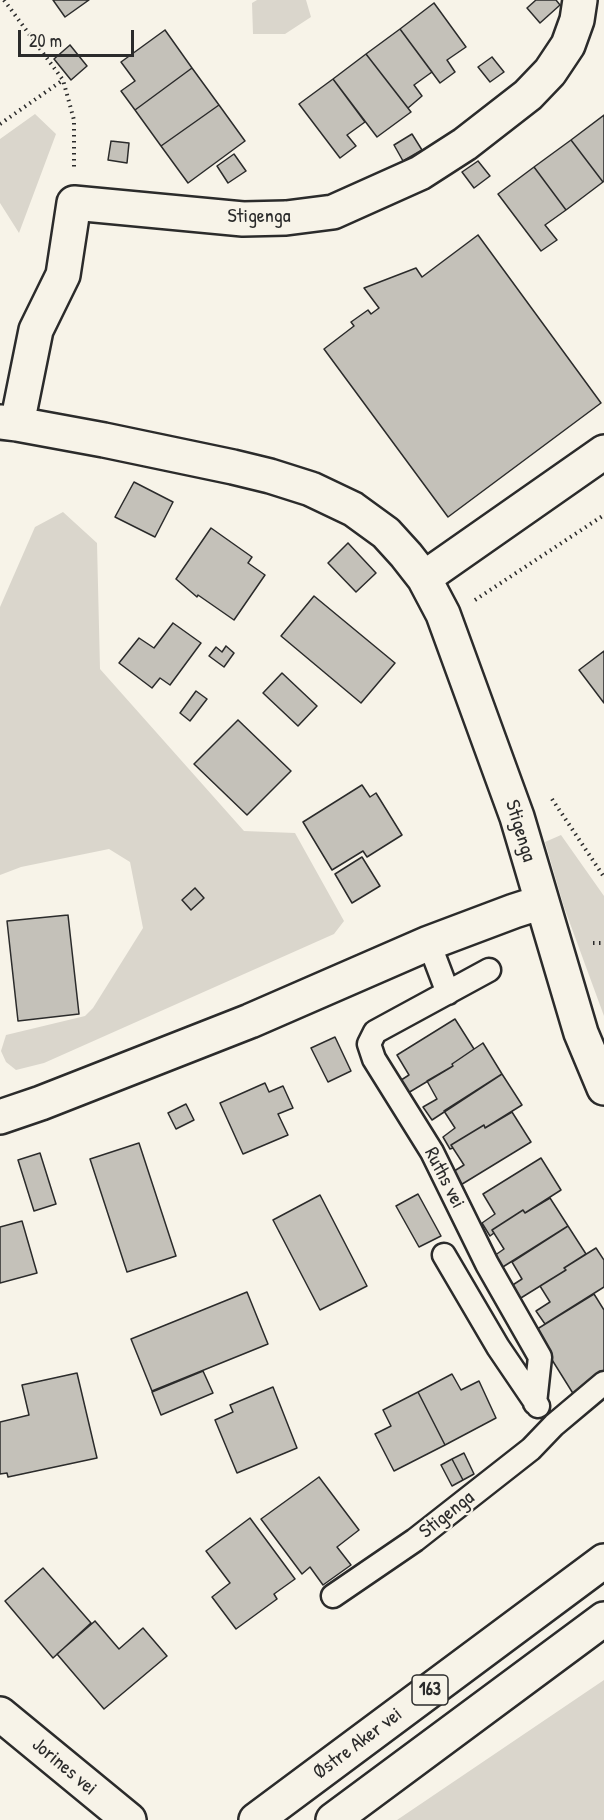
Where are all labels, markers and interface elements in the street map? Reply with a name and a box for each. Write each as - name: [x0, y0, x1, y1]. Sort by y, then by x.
- scale bar: [21, 18, 136, 56]
- text: 20 m: [29, 28, 62, 53]
- street label: Stigenga: [227, 205, 291, 229]
- street label: Stigenga: [499, 797, 541, 865]
- street label: Ruths vei: [419, 1144, 469, 1212]
- street label: Stigenga: [415, 1486, 479, 1544]
- road number: 163: [412, 1675, 448, 1705]
- street label: Østre Aker vei: [309, 1703, 407, 1785]
- street label: Jorines vei: [27, 1733, 101, 1801]

